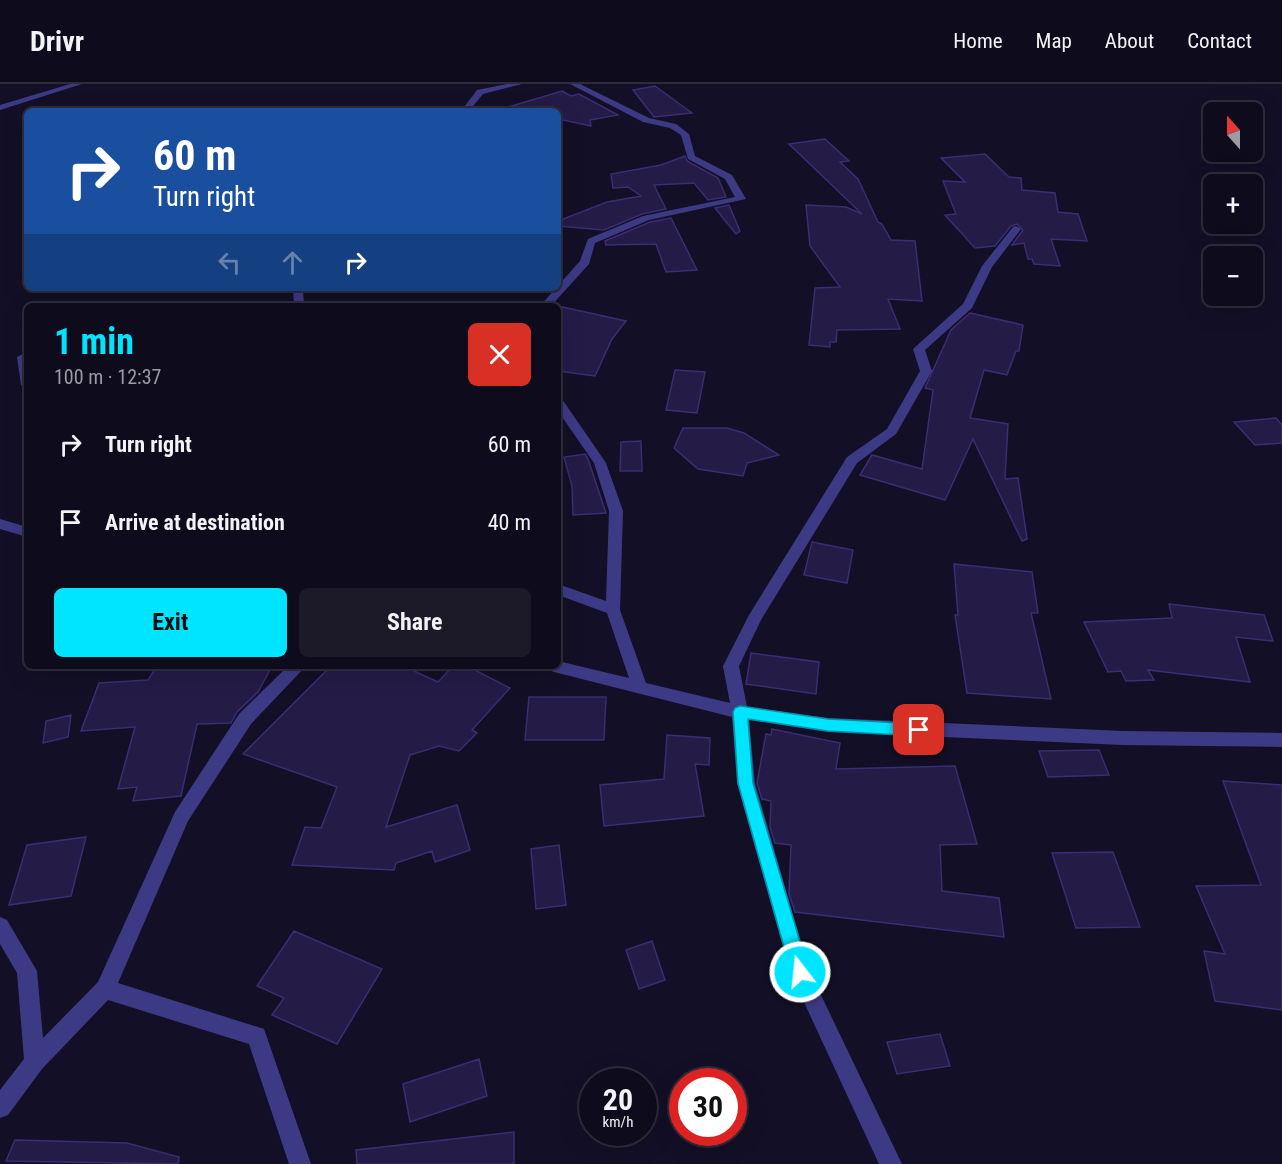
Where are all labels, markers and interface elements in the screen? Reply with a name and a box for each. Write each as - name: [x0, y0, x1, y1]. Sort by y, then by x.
- text: Drivr: [30, 25, 84, 58]
- text: Home: [953, 29, 1003, 53]
- text: Map: [1036, 29, 1072, 53]
- text: About: [1105, 29, 1154, 53]
- text: Contact: [1187, 29, 1252, 53]
- north arrow: [1203, 102, 1263, 162]
- map controls: [1203, 102, 1263, 306]
- text: 60 m: [153, 131, 236, 180]
- icon: right: [54, 132, 132, 210]
- button: +: [1203, 174, 1263, 234]
- text: Turn right: [153, 181, 255, 213]
- icon: left: [213, 246, 246, 279]
- icon: ahead: [276, 246, 309, 279]
- icon: right: [339, 246, 372, 279]
- button: −: [1203, 246, 1263, 306]
- text: 1 min: [54, 321, 134, 363]
- button: close: [468, 323, 531, 386]
- text: 100 m · 12:37: [54, 365, 161, 389]
- icon: right: [54, 428, 87, 461]
- text: Turn right: [105, 432, 192, 457]
- text: 60 m: [488, 432, 531, 457]
- icon: arrive: [54, 506, 87, 539]
- text: Arrive at destination: [105, 510, 285, 535]
- text: 40 m: [488, 510, 531, 535]
- button: Exit: [54, 588, 287, 657]
- button: Share: [299, 588, 531, 657]
- pin: [893, 704, 944, 755]
- icon: arrive: [902, 713, 935, 746]
- position arrow: [768, 940, 832, 1004]
- speed limit sign: 30: [669, 1068, 747, 1146]
- text: 20: [603, 1082, 633, 1117]
- text: km/h: [603, 1113, 633, 1131]

